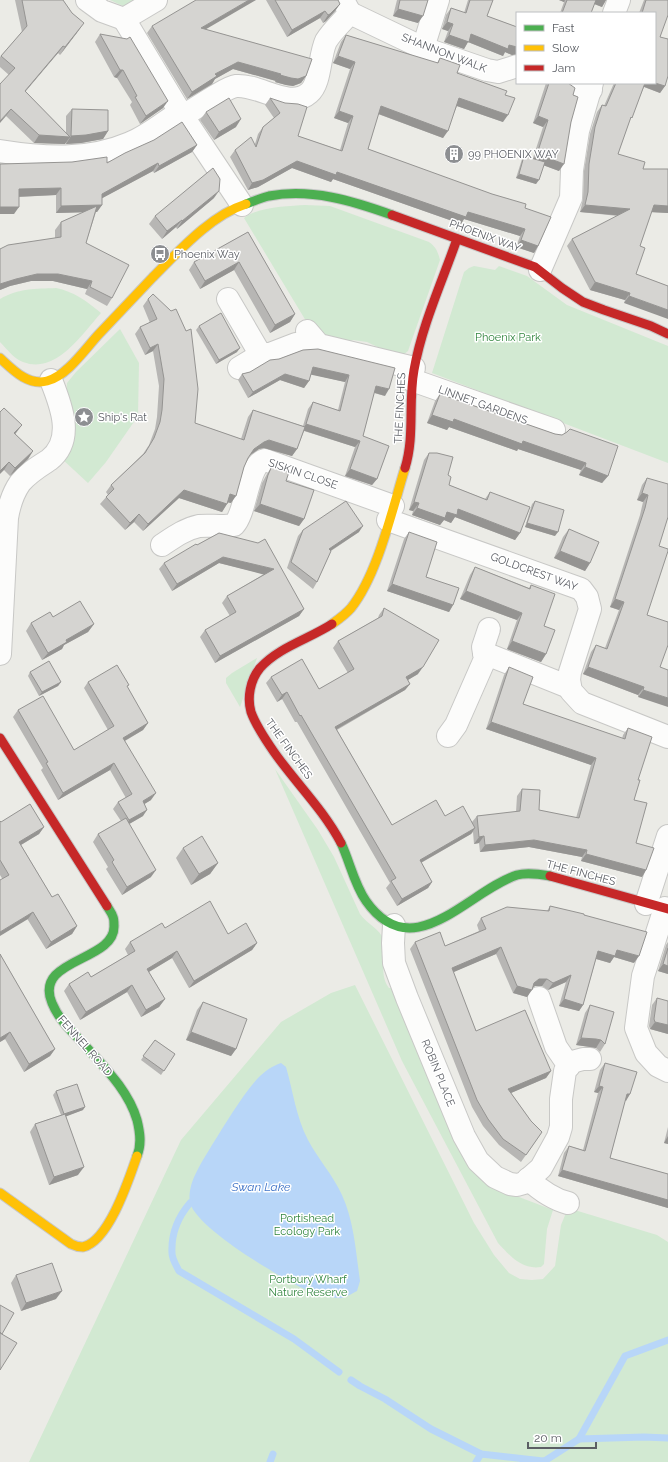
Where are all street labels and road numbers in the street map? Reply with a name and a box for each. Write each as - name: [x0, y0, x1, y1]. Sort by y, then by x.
- street label: SHANNON WALK: [400, 31, 489, 76]
- street label: PHOENIX WAY: [448, 217, 522, 255]
- street label: THE FINCHES: [392, 372, 408, 444]
- street label: LINNET GARDENS: [436, 383, 530, 427]
- street label: SISKIN CLOSE: [267, 456, 340, 492]
- street label: GOLDCREST WAY: [489, 550, 579, 594]
- street label: THE FINCHES: [263, 716, 315, 782]
- street label: THE FINCHES: [545, 858, 617, 889]
- street label: FENNEL ROAD: [55, 1013, 115, 1079]
- street label: ROBIN PLACE: [419, 1037, 458, 1109]

